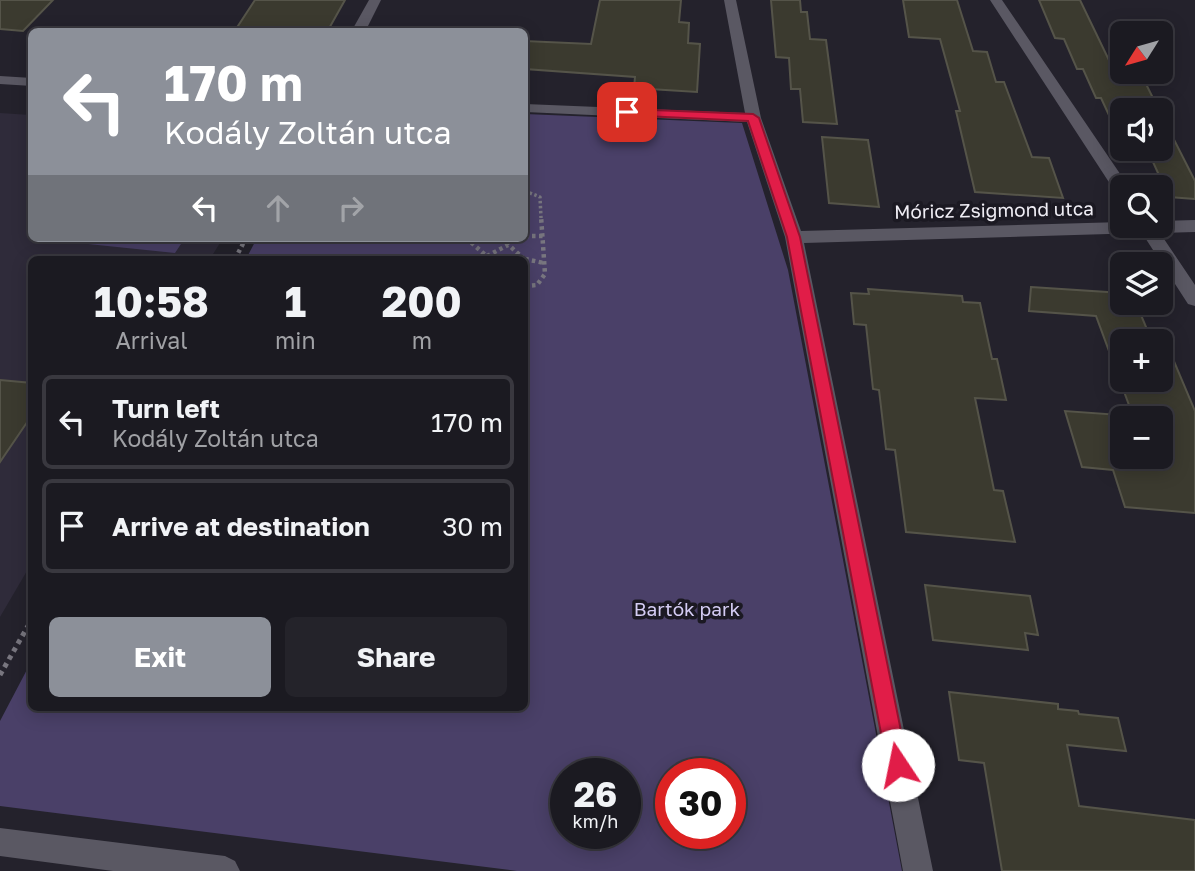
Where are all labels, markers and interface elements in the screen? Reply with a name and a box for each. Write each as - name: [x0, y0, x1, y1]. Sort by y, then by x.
- north arrow: [1110, 21, 1172, 84]
- map controls: [1110, 21, 1173, 469]
- text: 170 m: [164, 53, 303, 112]
- icon: left: [49, 56, 140, 147]
- pin: [597, 82, 657, 142]
- icon: arrive: [608, 93, 646, 131]
- button: sound: [1110, 98, 1173, 161]
- text: Kodály Zoltán utca: [164, 113, 452, 151]
- button: search: [1110, 175, 1173, 238]
- icon: left: [186, 189, 224, 227]
- icon: ahead: [259, 189, 297, 227]
- icon: right: [332, 189, 370, 227]
- street label: Móricz Zsigmond utca: [894, 196, 1094, 223]
- button: layers: [1110, 252, 1173, 315]
- text: 10:58: [94, 276, 209, 326]
- text: 1: [284, 276, 306, 326]
- text: 200: [382, 276, 462, 326]
- text: Arrival: [115, 326, 188, 354]
- text: min: [275, 326, 316, 354]
- text: m: [412, 326, 432, 354]
- button: +: [1110, 329, 1173, 392]
- text: Turn left: [112, 393, 220, 424]
- icon: left: [53, 403, 91, 441]
- button: −: [1110, 406, 1173, 469]
- text: 170 m: [431, 407, 503, 438]
- text: Kodály Zoltán utca: [112, 424, 319, 452]
- icon: arrive: [53, 507, 91, 545]
- text: Arrive at destination: [112, 511, 370, 542]
- text: 30 m: [442, 511, 503, 542]
- park label: Bartók park: [634, 597, 740, 620]
- button: Exit: [49, 617, 271, 697]
- button: Share: [285, 617, 507, 697]
- position arrow: [861, 728, 935, 802]
- speed limit sign: 30: [655, 758, 746, 849]
- text: 26: [574, 773, 617, 815]
- text: km/h: [573, 810, 618, 832]

